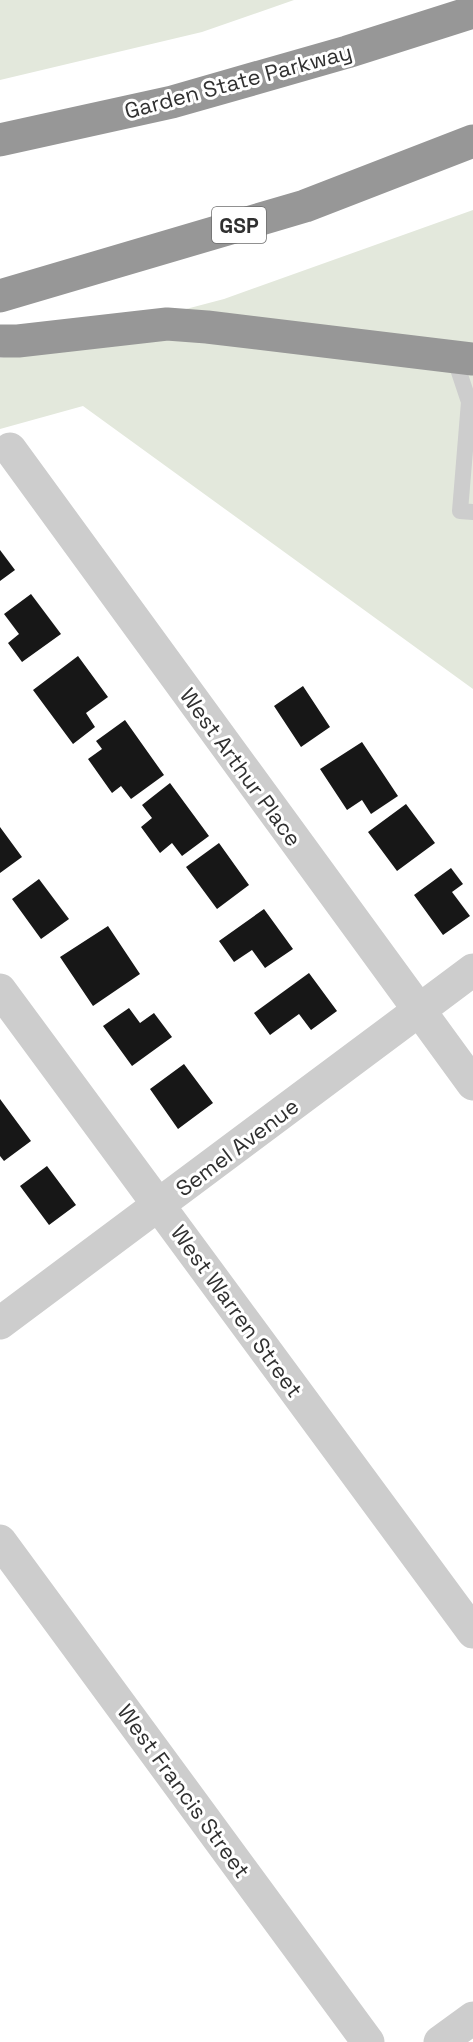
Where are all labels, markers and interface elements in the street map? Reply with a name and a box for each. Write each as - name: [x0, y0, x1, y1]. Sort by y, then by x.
- street label: Garden State Parkway: [121, 37, 355, 125]
- road number: GSP: [212, 207, 266, 243]
- street label: West Arthur Place: [174, 682, 308, 852]
- street label: Semel Avenue: [170, 1092, 304, 1202]
- street label: West Warren Street: [165, 1219, 309, 1403]
- street label: West Francis Street: [112, 1699, 256, 1883]

